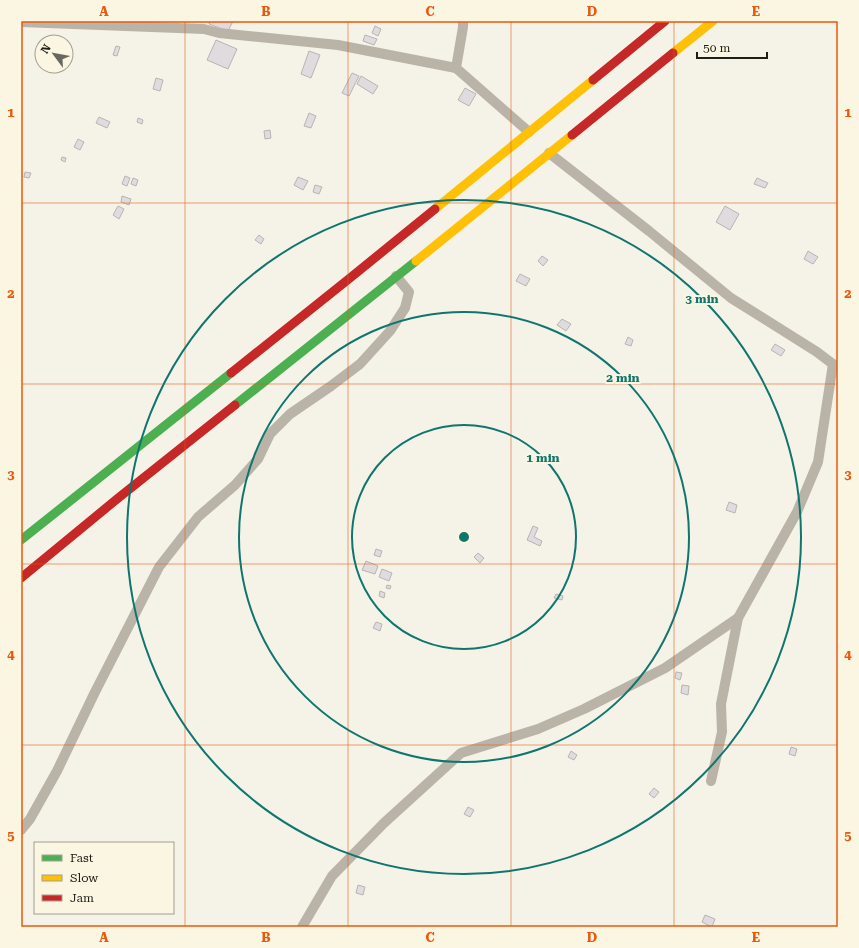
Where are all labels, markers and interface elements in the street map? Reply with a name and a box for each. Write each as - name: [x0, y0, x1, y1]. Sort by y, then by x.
- text: A: [99, 4, 109, 19]
- text: B: [261, 4, 271, 19]
- text: C: [425, 4, 435, 19]
- text: D: [587, 4, 597, 19]
- text: E: [752, 4, 760, 19]
- north arrow: [34, 34, 74, 74]
- scale bar: [697, 34, 767, 60]
- text: N: [38, 41, 54, 56]
- text: 50 m: [703, 41, 730, 55]
- text: 1: [7, 105, 15, 120]
- text: 1: [844, 105, 852, 120]
- text: 2: [7, 286, 15, 301]
- text: 2: [844, 286, 852, 301]
- text: 3 min: [685, 292, 719, 306]
- text: 2 min: [606, 371, 640, 385]
- text: 1 min: [526, 451, 560, 465]
- text: 3: [7, 467, 15, 482]
- text: 3: [844, 467, 852, 482]
- centre of rings: [457, 530, 471, 544]
- text: 4: [7, 647, 15, 662]
- text: 4: [844, 647, 852, 662]
- text: 5: [7, 828, 15, 843]
- text: 5: [844, 828, 852, 843]
- legend: [34, 842, 174, 914]
- text: Fast: [70, 851, 94, 865]
- text: Slow: [70, 871, 98, 885]
- text: Jam: [70, 891, 94, 905]
- text: A: [99, 930, 109, 945]
- text: B: [261, 930, 271, 945]
- text: C: [425, 930, 435, 945]
- text: D: [587, 930, 597, 945]
- text: E: [752, 930, 760, 945]

